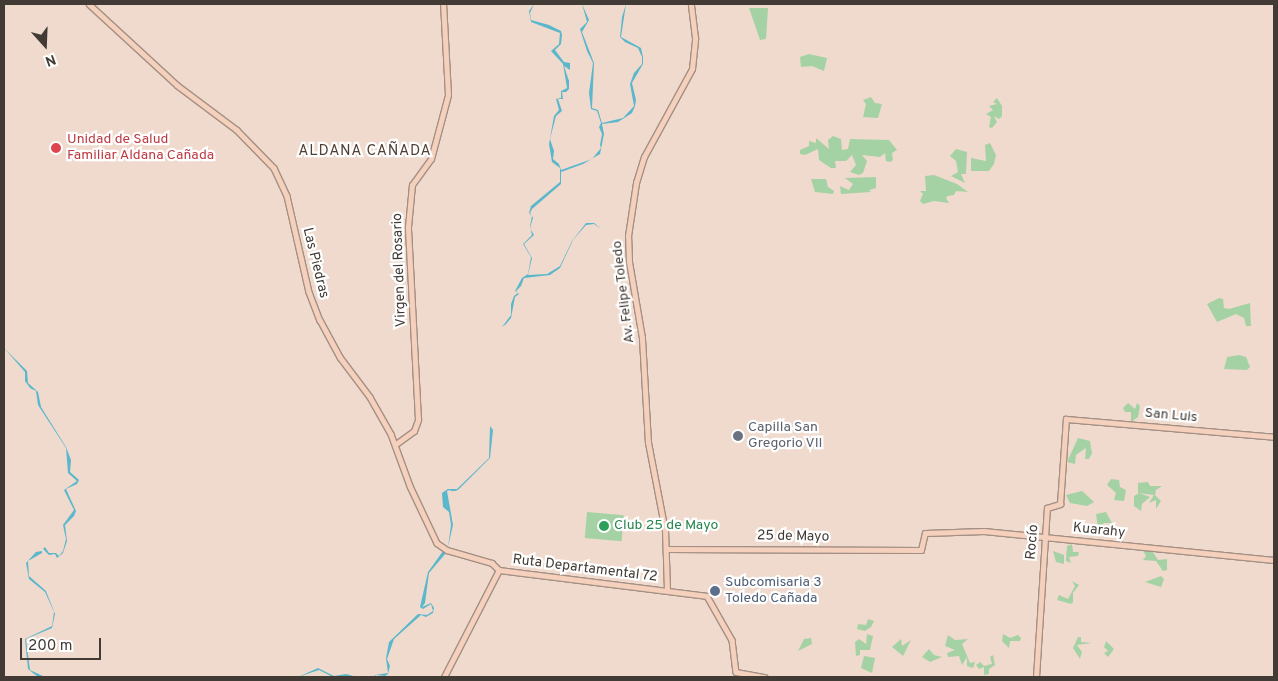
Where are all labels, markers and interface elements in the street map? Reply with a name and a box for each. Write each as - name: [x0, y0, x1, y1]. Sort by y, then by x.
- north arrow: [20, 20, 70, 70]
- text: N: [43, 50, 58, 69]
- place label: Unidad de Salud Familiar Aldana Cañada: [67, 132, 215, 164]
- marker: Unidad de Salud Familiar Aldana Cañada: [49, 141, 63, 155]
- district label: ALDANA CAÑADA: [296, 143, 434, 161]
- street label: Virgen del Rosario: [390, 213, 410, 327]
- street label: Las Piedras: [298, 226, 332, 300]
- street label: Av. Felipe Toledo: [609, 239, 639, 345]
- street label: San Luis: [1144, 405, 1198, 427]
- place label: Capilla San Gregorio VII: [748, 420, 823, 452]
- marker: Capilla San Gregorio VII: [732, 430, 744, 442]
- place label: Club 25 de Mayo: [614, 518, 718, 534]
- marker: Club 25 de Mayo: [598, 520, 610, 532]
- street label: Kuarahy: [1072, 520, 1126, 542]
- street label: Rocío: [1023, 524, 1043, 560]
- street label: 25 de Mayo: [757, 528, 829, 546]
- street label: Ruta Departamental 72: [511, 552, 659, 586]
- place label: Subcomisaria 3 Toledo Cañada: [725, 575, 822, 608]
- marker: Subcomisaria 3 Toledo Cañada: [709, 585, 721, 597]
- scale bar: [22, 628, 104, 660]
- text: 200 m: [28, 637, 73, 656]

